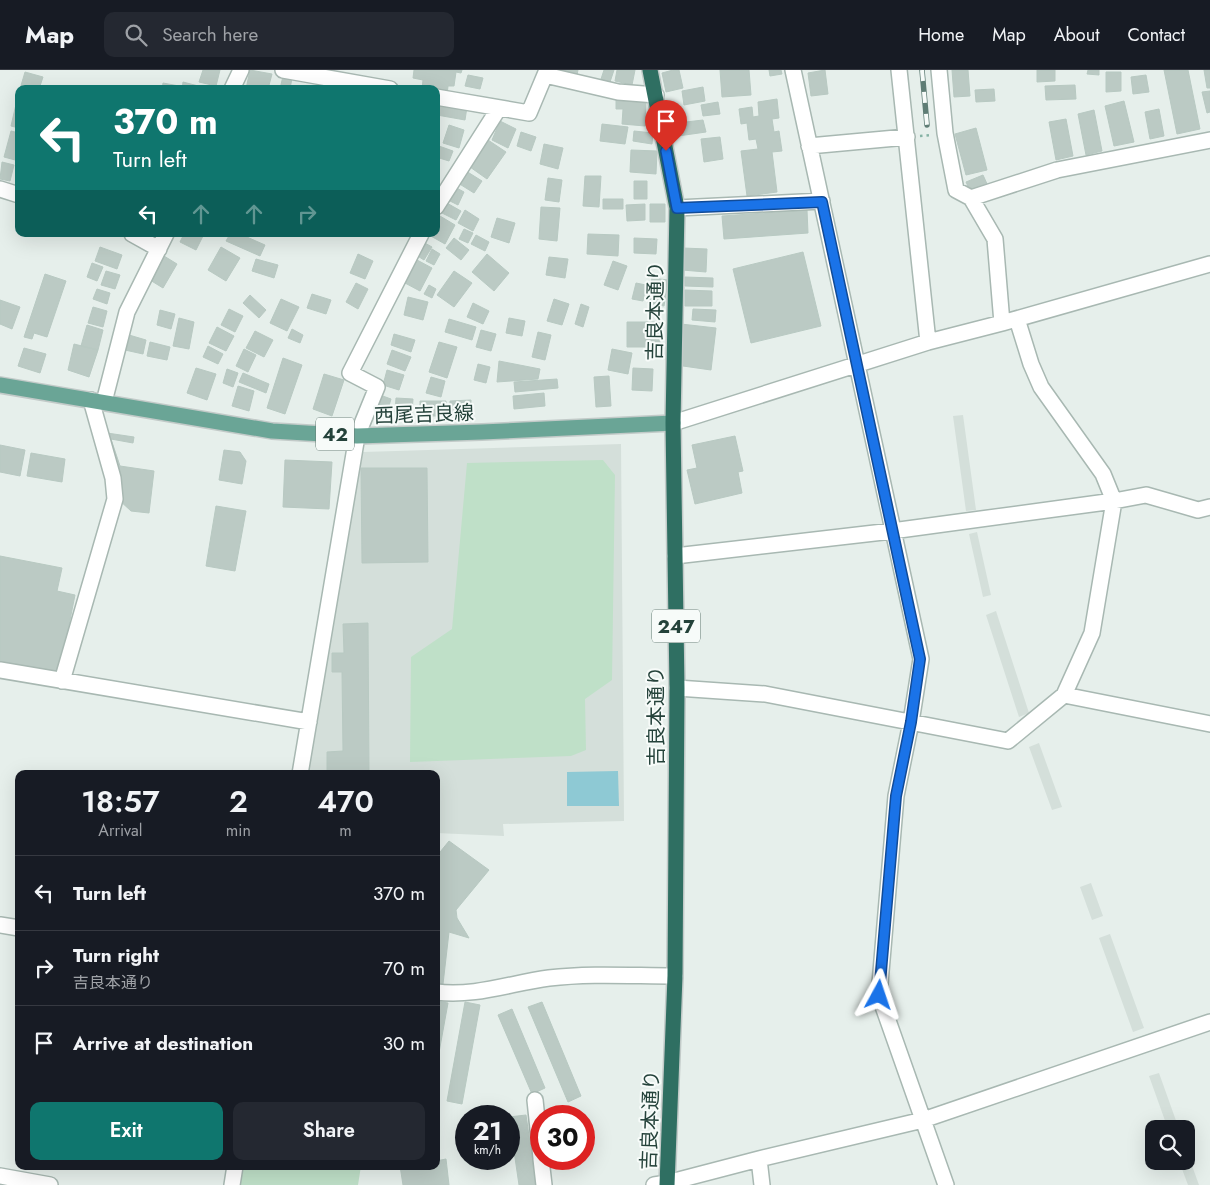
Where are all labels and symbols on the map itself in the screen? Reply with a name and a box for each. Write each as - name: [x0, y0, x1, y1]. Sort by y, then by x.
- pin: [645, 100, 687, 151]
- street label: 吉良本通り: [640, 261, 671, 361]
- street label: 西尾吉良線: [374, 398, 474, 431]
- road number: 42: [316, 418, 354, 450]
- road number: 247: [652, 610, 700, 642]
- street label: 吉良本通り: [642, 666, 671, 766]
- position arrow: [852, 968, 904, 1020]
- street label: 吉良本通り: [634, 1070, 667, 1170]
- speed limit sign: 30: [530, 1105, 595, 1170]

